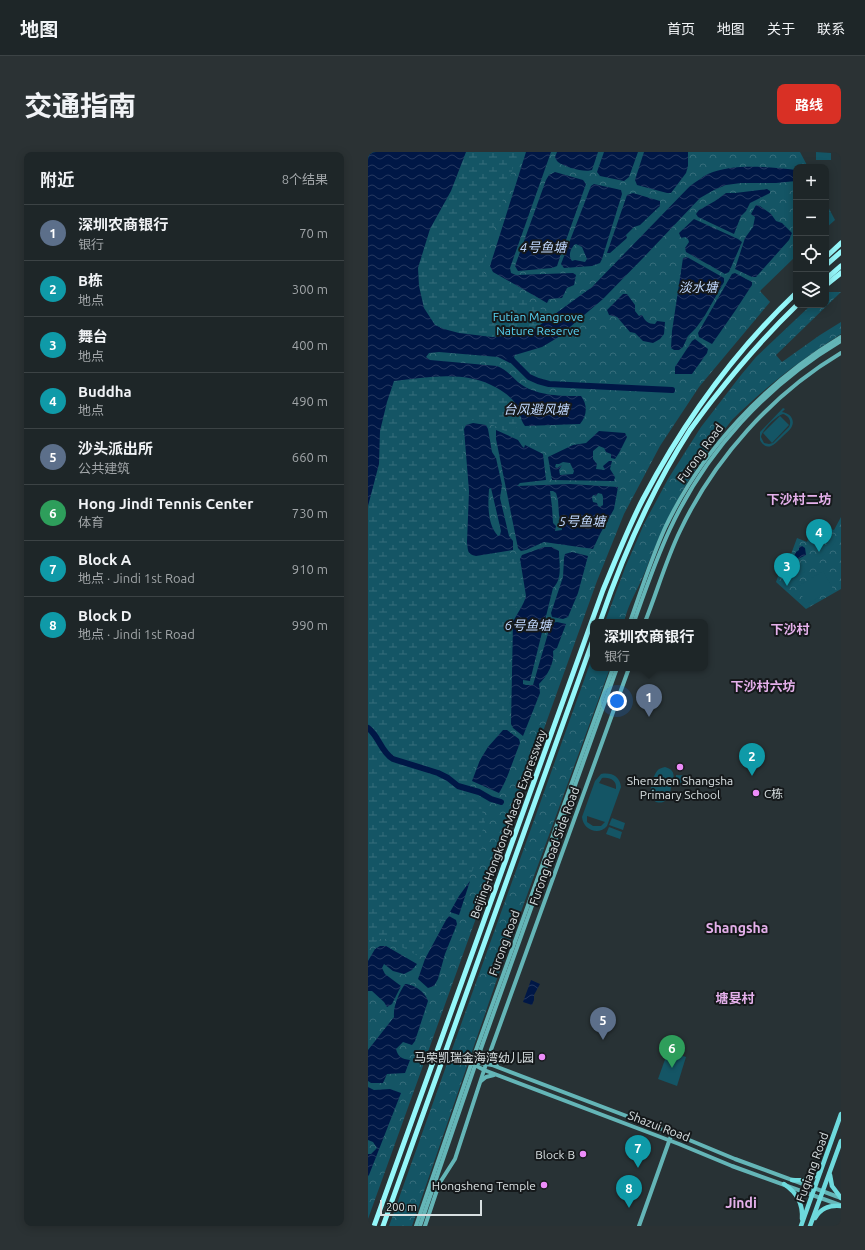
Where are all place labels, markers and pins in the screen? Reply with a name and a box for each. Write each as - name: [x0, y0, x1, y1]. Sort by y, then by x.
- pin: 4: [806, 519, 832, 552]
- pin: 3: [774, 553, 800, 586]
- pin: 1: [636, 684, 662, 717]
- pin: 2: [739, 743, 765, 776]
- marker: Shenzhen Shangsha Primary School: [675, 762, 685, 772]
- place label: Shenzhen Shangsha Primary School: [627, 774, 733, 801]
- place label: C栋: [764, 787, 783, 800]
- marker: C栋: [751, 788, 761, 798]
- pin: 5: [590, 1007, 616, 1040]
- pin: 6: [659, 1035, 685, 1068]
- place label: 马荣凯瑞金海湾幼儿园: [414, 1051, 534, 1064]
- marker: 马荣凯瑞金海湾幼儿园: [537, 1052, 547, 1062]
- pin: 7: [625, 1135, 651, 1168]
- place label: Block B: [535, 1148, 575, 1161]
- marker: Block B: [578, 1149, 588, 1159]
- pin: 8: [616, 1175, 642, 1208]
- place label: Hongsheng Temple: [432, 1179, 536, 1192]
- marker: Hongsheng Temple: [539, 1180, 549, 1190]

